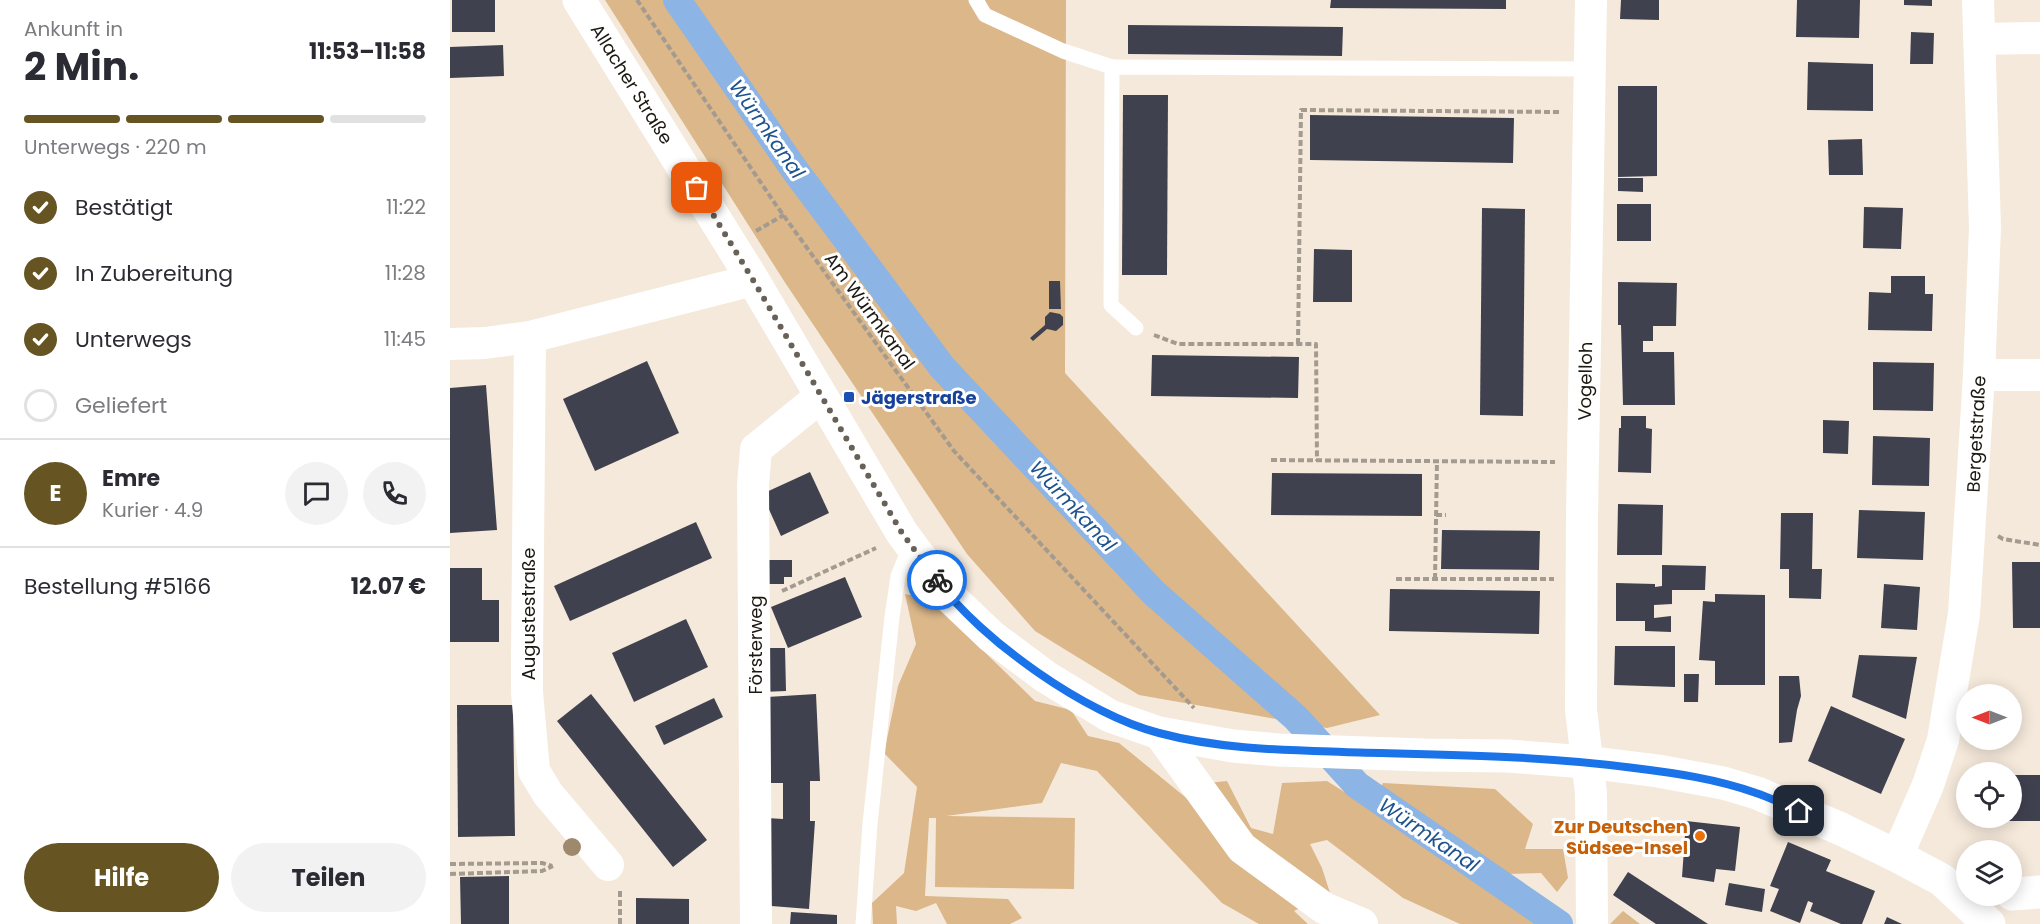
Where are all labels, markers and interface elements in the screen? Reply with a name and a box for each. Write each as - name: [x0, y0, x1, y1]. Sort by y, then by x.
- text: Ankunft in: [24, 15, 123, 43]
- street label: Allacher Straße: [585, 19, 679, 149]
- text: 11:53–11:58: [309, 36, 426, 67]
- text: 2 Min.: [24, 39, 139, 94]
- water label: Würmkanal: [722, 74, 812, 184]
- text: Unterwegs · 220 m: [24, 133, 207, 161]
- pin: [671, 162, 722, 213]
- icon: bag: [680, 171, 713, 204]
- icon: check: [24, 191, 57, 224]
- text: Bestätigt: [75, 192, 173, 223]
- text: 11:22: [386, 193, 426, 221]
- street label: Am Würmkanal: [819, 247, 921, 375]
- icon: check: [24, 257, 57, 290]
- text: In Zubereitung: [75, 258, 233, 289]
- text: 11:28: [385, 259, 426, 287]
- icon: check: [24, 323, 57, 356]
- text: Unterwegs: [75, 324, 192, 355]
- text: 11:45: [384, 325, 426, 353]
- street label: Vogelloh: [1572, 341, 1598, 421]
- street label: Bergetstraße: [1960, 375, 1992, 493]
- place label: Jägerstraße: [861, 385, 977, 410]
- text: Geliefert: [75, 390, 167, 421]
- marker: Jägerstraße: [842, 390, 856, 404]
- water label: Würmkanal: [1023, 454, 1123, 558]
- button: chat: [285, 462, 348, 525]
- button: phone: [363, 462, 426, 525]
- text: Emre: [102, 463, 160, 494]
- text: E: [50, 478, 61, 509]
- text: Kurier · 4.9: [102, 496, 203, 524]
- street label: Augustestraße: [516, 548, 541, 680]
- courier: [907, 550, 967, 610]
- icon: bike: [921, 564, 954, 597]
- text: Bestellung #5166: [24, 571, 211, 602]
- text: 12.07 €: [351, 571, 426, 602]
- street label: Försterweg: [743, 595, 768, 695]
- north arrow: [1956, 684, 2022, 750]
- map controls: [1956, 684, 2022, 906]
- button: locate: [1956, 762, 2022, 828]
- pin: [1773, 785, 1824, 836]
- water label: Würmkanal: [1373, 791, 1485, 879]
- icon: home: [1782, 794, 1815, 827]
- place label: Zur Deutschen Südsee-Insel: [1554, 814, 1688, 860]
- marker: Zur Deutschen Südsee-Insel: [1693, 829, 1707, 843]
- button: layers: [1956, 840, 2022, 906]
- button: Hilfe: [24, 843, 219, 912]
- button: Teilen: [231, 843, 426, 912]

